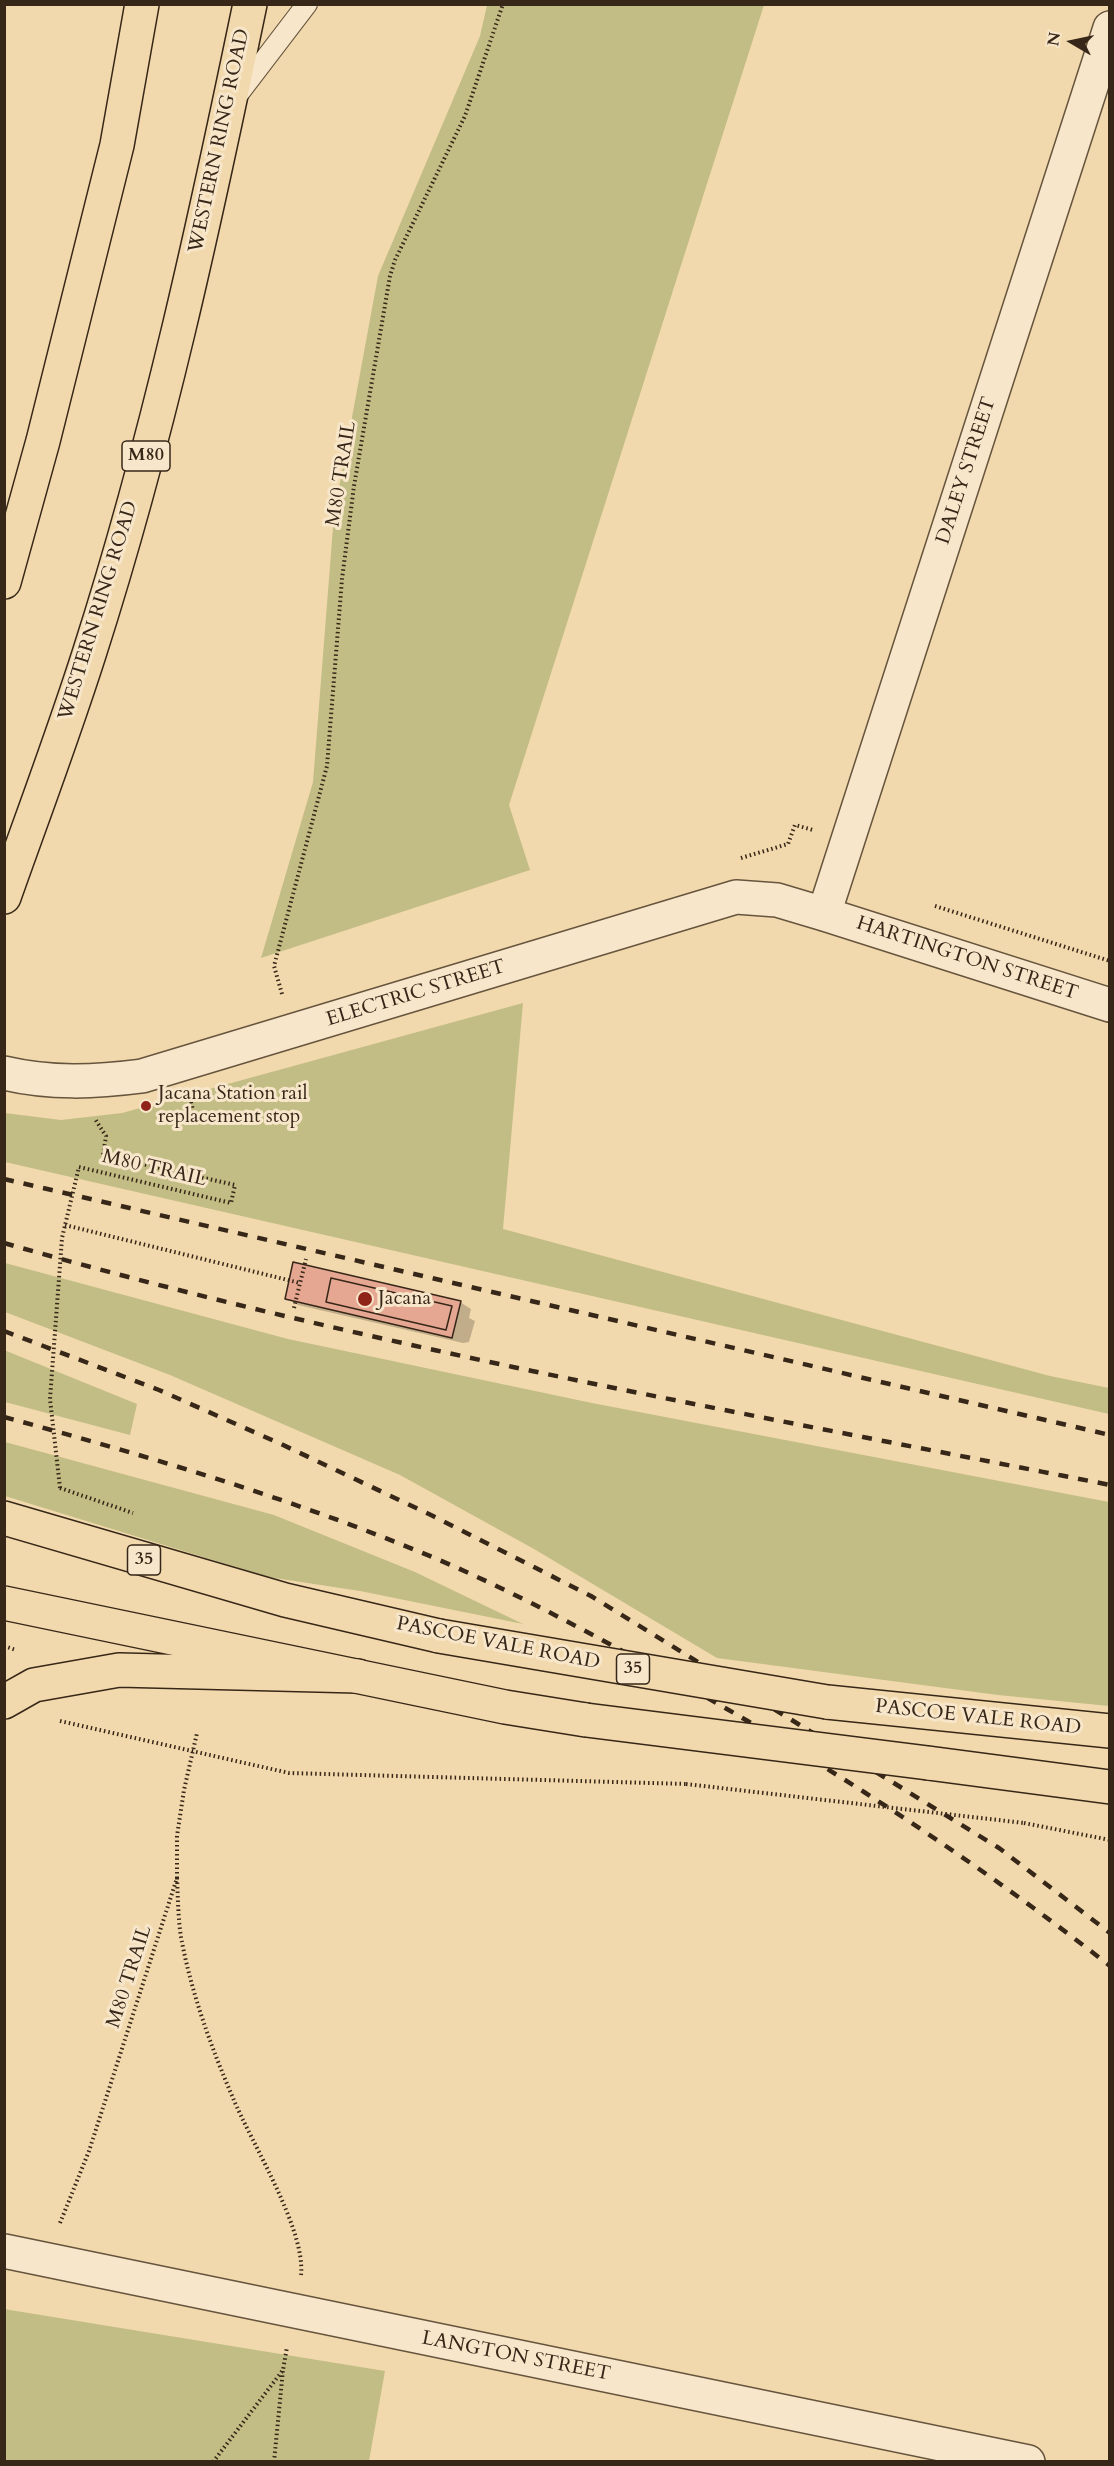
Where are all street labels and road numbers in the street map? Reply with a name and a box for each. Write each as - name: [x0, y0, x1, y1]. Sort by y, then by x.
- street label: WESTERN RING ROAD: [185, 27, 255, 255]
- street label: DALEY STREET: [932, 394, 1002, 548]
- street label: M80 TRAIL: [322, 420, 362, 528]
- road number: M80: [122, 441, 170, 471]
- street label: WESTERN RING ROAD: [54, 498, 144, 724]
- street label: HARTINGTON STREET: [853, 912, 1081, 1006]
- street label: ELECTRIC STREET: [324, 955, 508, 1033]
- street label: M80 TRAIL: [99, 1145, 209, 1193]
- road number: 35: [128, 1545, 160, 1575]
- street label: PASCOE VALE ROAD: [394, 1612, 602, 1676]
- road number: 35: [616, 1654, 650, 1684]
- street label: PASCOE VALE ROAD: [874, 1695, 1082, 1741]
- street label: M80 TRAIL: [102, 1923, 158, 2031]
- street label: LANGTON STREET: [420, 2327, 612, 2387]

